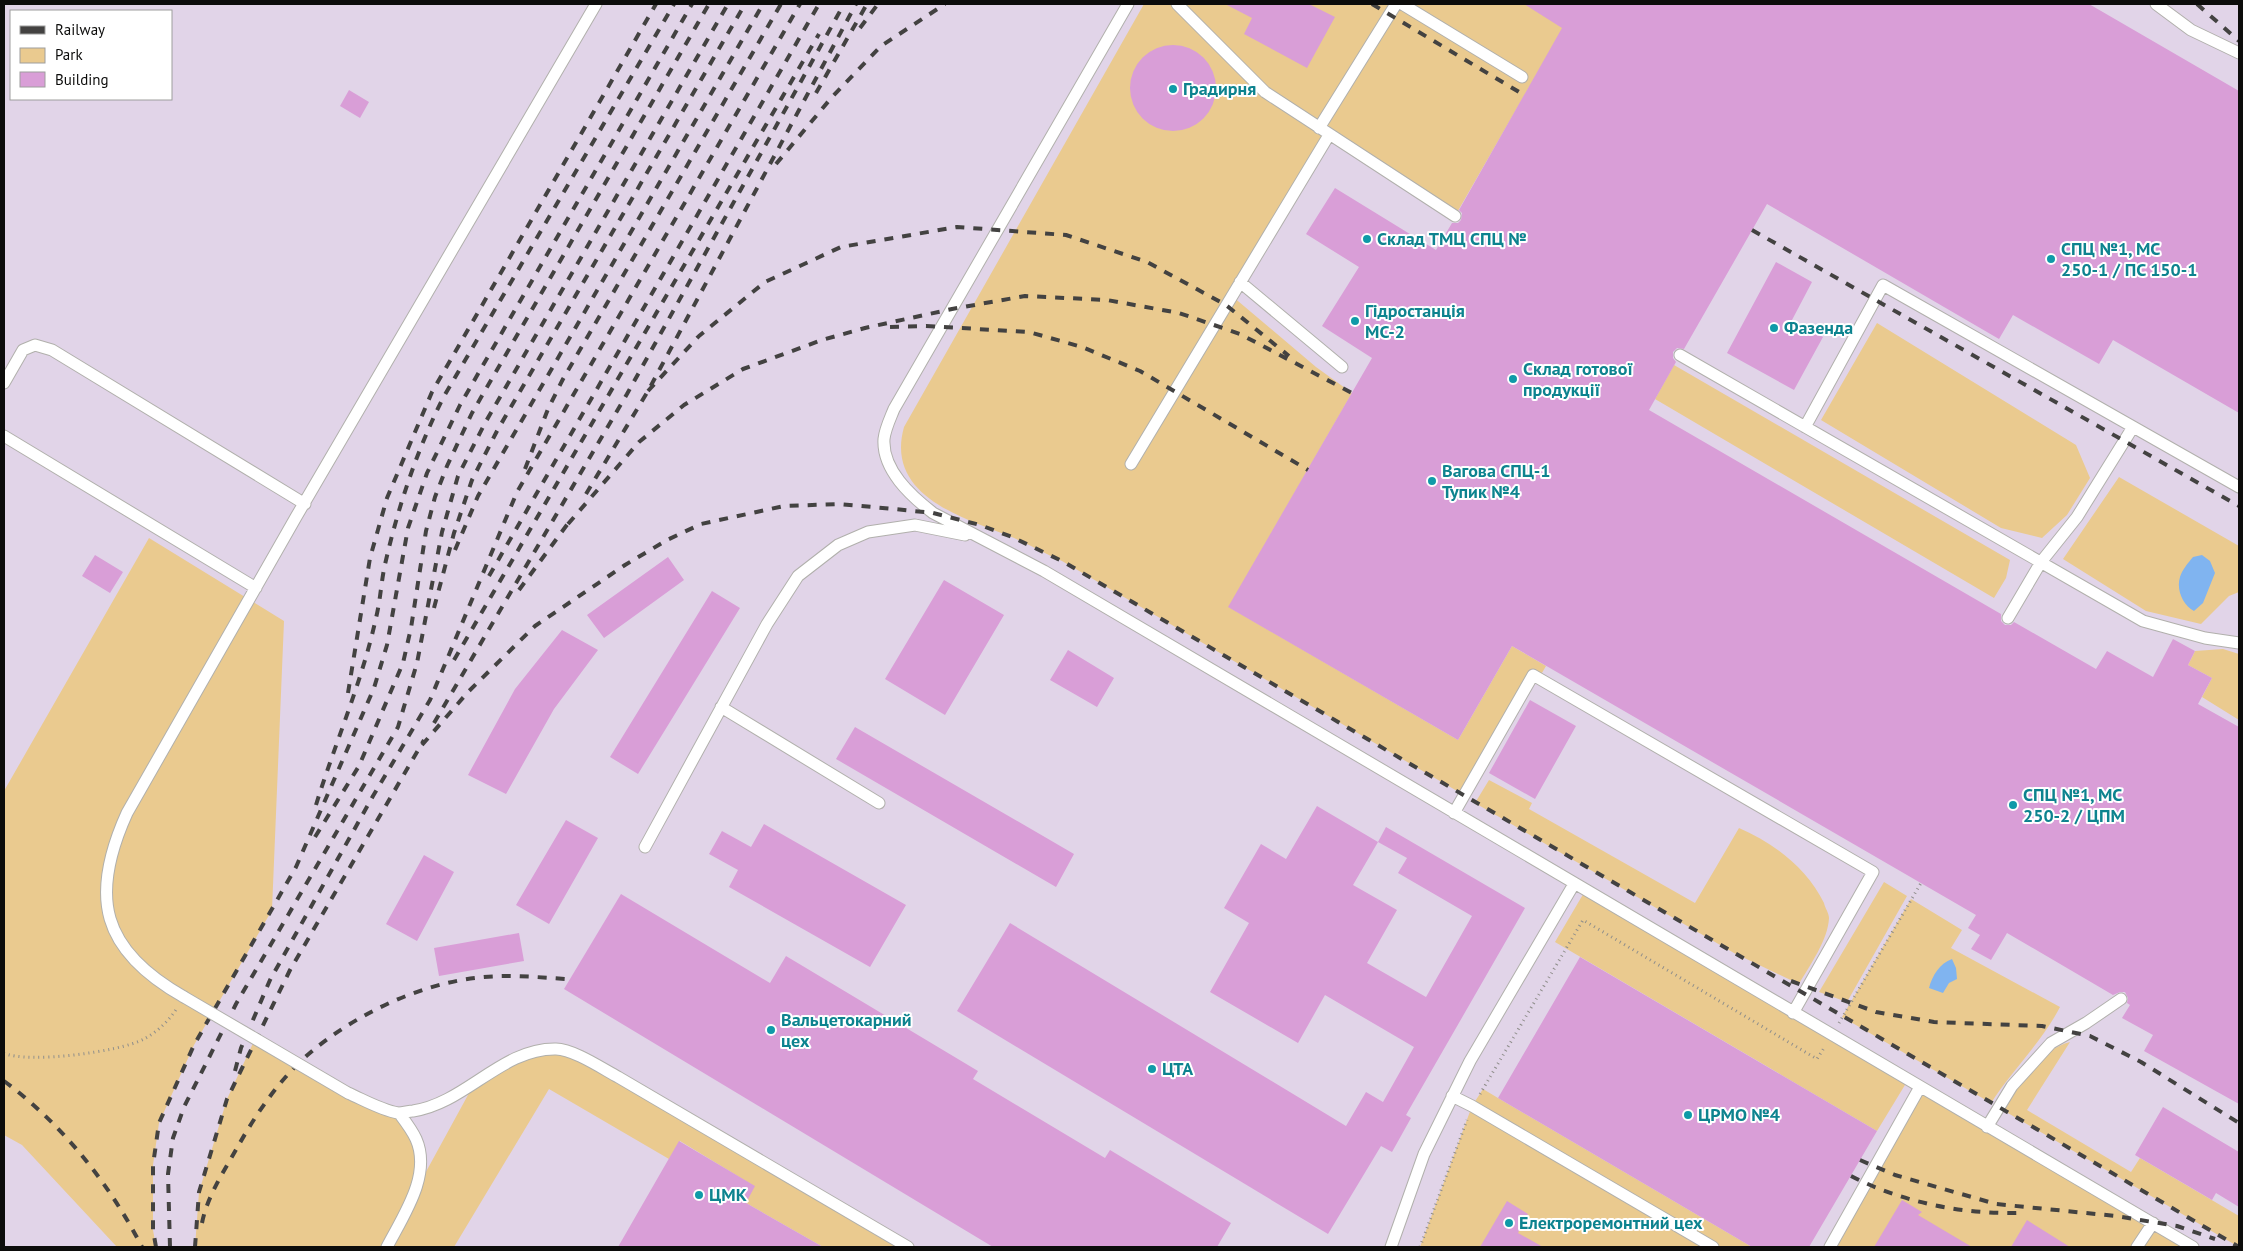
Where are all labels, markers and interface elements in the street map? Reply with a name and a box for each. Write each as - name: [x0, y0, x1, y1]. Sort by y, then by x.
- legend: [10, 10, 172, 100]
- text: Railway: [55, 20, 105, 39]
- text: Park: [55, 45, 83, 64]
- text: Building: [55, 70, 109, 89]
- place label: Градирня: [1183, 77, 1256, 100]
- marker: Градирня: [1167, 83, 1179, 95]
- place label: Склад ТМЦ СПЦ №: [1377, 227, 1527, 250]
- marker: Склад ТМЦ СПЦ №: [1361, 233, 1373, 245]
- place label: СПЦ №1, МС 250-1 / ПС 150-1: [2061, 237, 2197, 281]
- marker: СПЦ №1, МС 250-1 / ПС 150-1: [2045, 253, 2057, 265]
- place label: Гідростанція МС-2: [1365, 299, 1465, 343]
- marker: Гідростанція МС-2: [1349, 315, 1361, 327]
- place label: Фазенда: [1784, 316, 1853, 339]
- marker: Фазенда: [1768, 322, 1780, 334]
- place label: Склад готової продукції: [1523, 357, 1633, 401]
- marker: Склад готової продукції: [1507, 373, 1519, 385]
- place label: Вагова СПЦ-1 Тупик №4: [1442, 459, 1550, 503]
- marker: Вагова СПЦ-1 Тупик №4: [1426, 475, 1438, 487]
- place label: СПЦ №1, МС 250-2 / ЦПМ: [2023, 783, 2125, 827]
- marker: СПЦ №1, МС 250-2 / ЦПМ: [2007, 799, 2019, 811]
- place label: Вальцетокарний цех: [781, 1008, 912, 1052]
- marker: Вальцетокарний цех: [765, 1024, 777, 1036]
- place label: ЦТА: [1162, 1057, 1193, 1080]
- marker: ЦТА: [1146, 1063, 1158, 1075]
- place label: ЦРМО №4: [1698, 1103, 1780, 1126]
- marker: ЦРМО №4: [1682, 1109, 1694, 1121]
- place label: ЦМК: [709, 1183, 747, 1206]
- marker: ЦМК: [693, 1189, 705, 1201]
- place label: Електроремонтний цех: [1519, 1211, 1703, 1234]
- marker: Електроремонтний цех: [1503, 1217, 1515, 1229]

